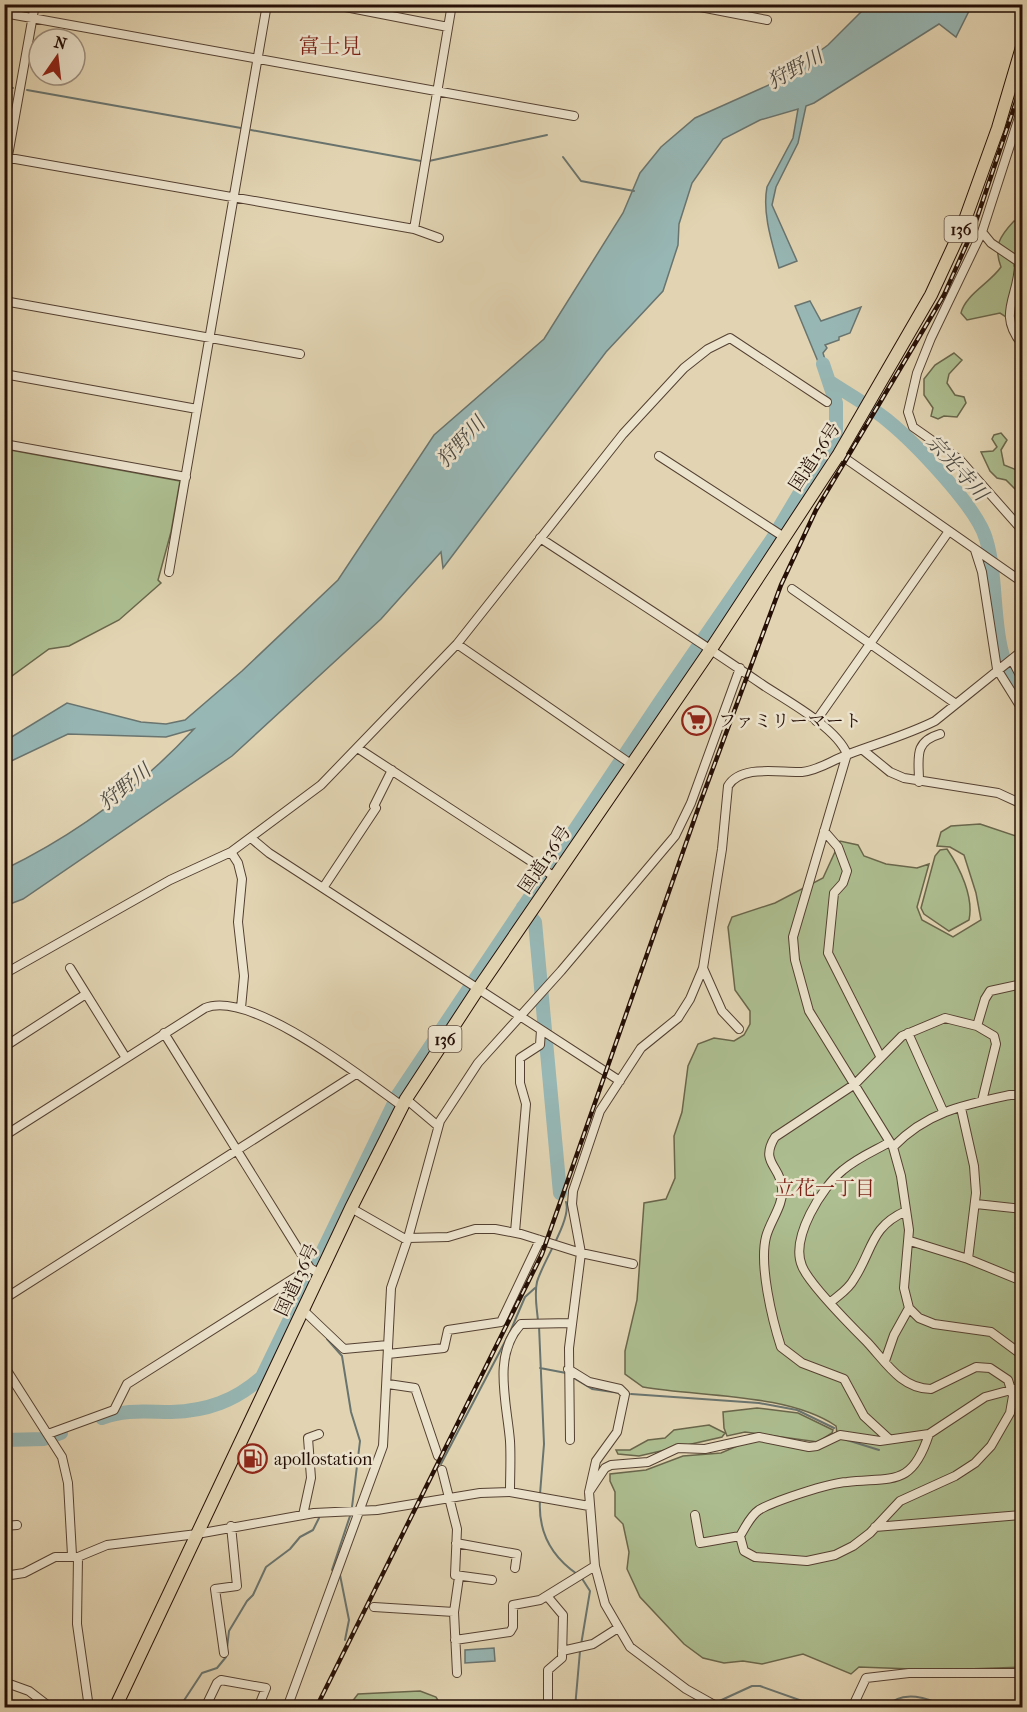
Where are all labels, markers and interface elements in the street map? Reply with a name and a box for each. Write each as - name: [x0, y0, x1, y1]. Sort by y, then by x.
- north arrow: [27, 27, 87, 87]
- text: N: [52, 32, 70, 54]
- district label: 富士見: [299, 34, 362, 58]
- water label: 狩野川: [763, 43, 829, 94]
- road number: 136: [944, 216, 978, 242]
- water label: 狩野川: [432, 411, 491, 472]
- street label: 国道136号: [785, 419, 845, 495]
- water label: 宗光寺川: [922, 431, 994, 507]
- supermarket icon: ファミリーマート: [681, 705, 713, 737]
- place label: ファミリーマート: [718, 711, 862, 732]
- water label: 狩野川: [94, 758, 157, 815]
- street label: 国道136号: [515, 822, 575, 898]
- road number: 136: [428, 1026, 462, 1052]
- district label: 立花一丁目: [775, 1177, 875, 1200]
- street label: 国道136号: [271, 1240, 323, 1320]
- fuel station icon: apollostation: [237, 1443, 269, 1475]
- place label: apollostation: [274, 1449, 373, 1470]

